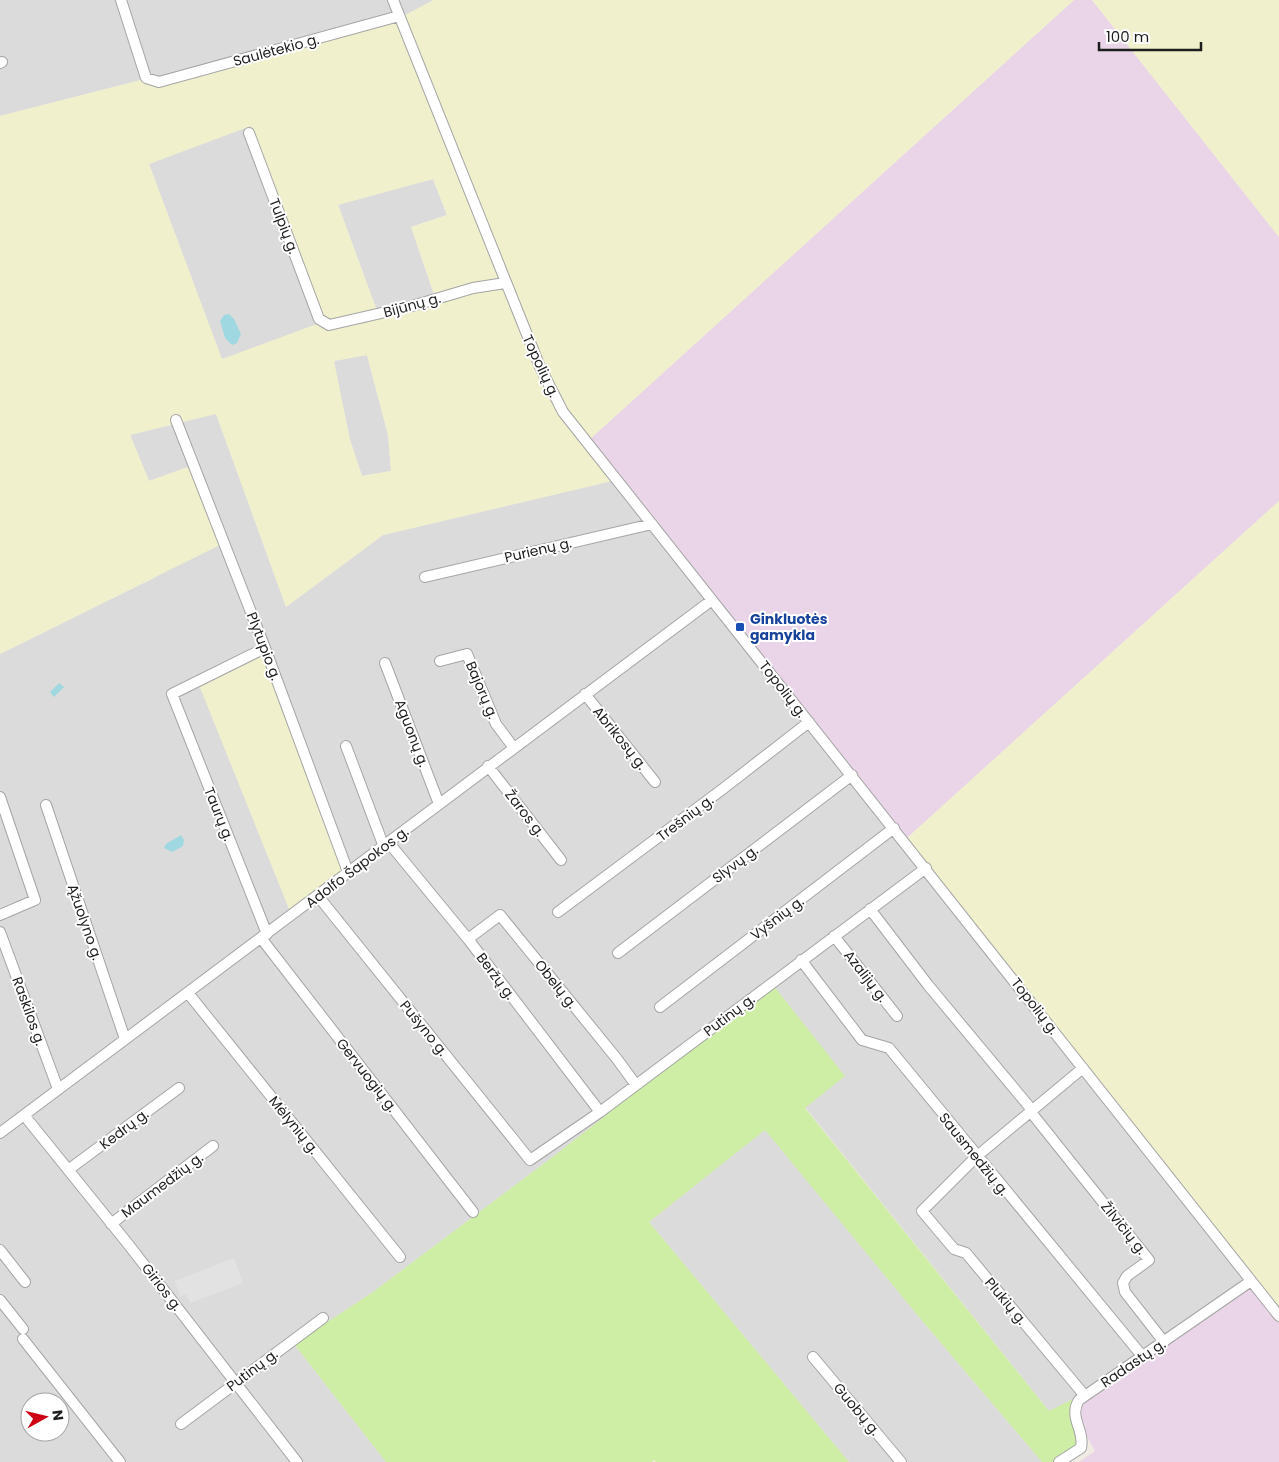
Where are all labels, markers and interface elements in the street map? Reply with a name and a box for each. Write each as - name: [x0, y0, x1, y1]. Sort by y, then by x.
- scale bar: [1099, 20, 1202, 52]
- text: 100 m: [1106, 26, 1149, 47]
- street label: Saulėtekio g.: [231, 29, 321, 71]
- street label: Tulpių g.: [264, 195, 304, 257]
- street label: Bijūnų g.: [381, 288, 443, 322]
- street label: Topolių g.: [518, 331, 564, 401]
- street label: Purienų g.: [502, 533, 574, 567]
- street label: Plytupio g.: [242, 609, 286, 683]
- place label: Ginkluotės gamykla: [750, 609, 828, 645]
- marker: Ginkluotės gamykla: [734, 621, 746, 633]
- street label: Topolių g.: [755, 656, 812, 722]
- street label: Bajorų g.: [461, 658, 503, 722]
- street label: Aguonų g.: [390, 696, 434, 770]
- street label: Abrikosų g.: [588, 702, 652, 774]
- street label: Taurų g.: [199, 784, 239, 844]
- street label: Žaros g.: [500, 785, 550, 841]
- street label: Trešnių g.: [653, 790, 718, 846]
- street label: Adolfo Šapokos g.: [301, 822, 413, 912]
- street label: Slyvų g.: [708, 840, 762, 888]
- street label: Ąžuolyno g.: [63, 881, 107, 963]
- street label: Vyšnių g.: [746, 891, 808, 945]
- street label: Azalijų g.: [839, 946, 893, 1006]
- street label: Beržų g.: [472, 948, 520, 1004]
- street label: Obelų g.: [530, 955, 582, 1013]
- street label: Topolių g.: [1007, 973, 1064, 1039]
- street label: Raskilos g.: [7, 974, 51, 1048]
- street label: Putinų g.: [699, 989, 759, 1041]
- street label: Pušyno g.: [395, 996, 453, 1060]
- street label: Gervuogių g.: [332, 1034, 402, 1116]
- street label: Mėlynių g.: [264, 1092, 324, 1158]
- street label: Kedrų g.: [95, 1104, 153, 1154]
- street label: Sausmedžių g.: [934, 1108, 1014, 1200]
- street label: Maumedžių g.: [117, 1148, 207, 1222]
- street label: Žilvičių g.: [1096, 1197, 1152, 1259]
- street label: Girios g.: [137, 1259, 187, 1315]
- street label: Plukių g.: [980, 1273, 1032, 1329]
- street label: Radastų g.: [1097, 1334, 1169, 1392]
- street label: Putinų g.: [222, 1344, 282, 1396]
- street label: Guobų g.: [829, 1378, 885, 1440]
- north arrow: [20, 1392, 70, 1442]
- text: N: [47, 1409, 69, 1422]

